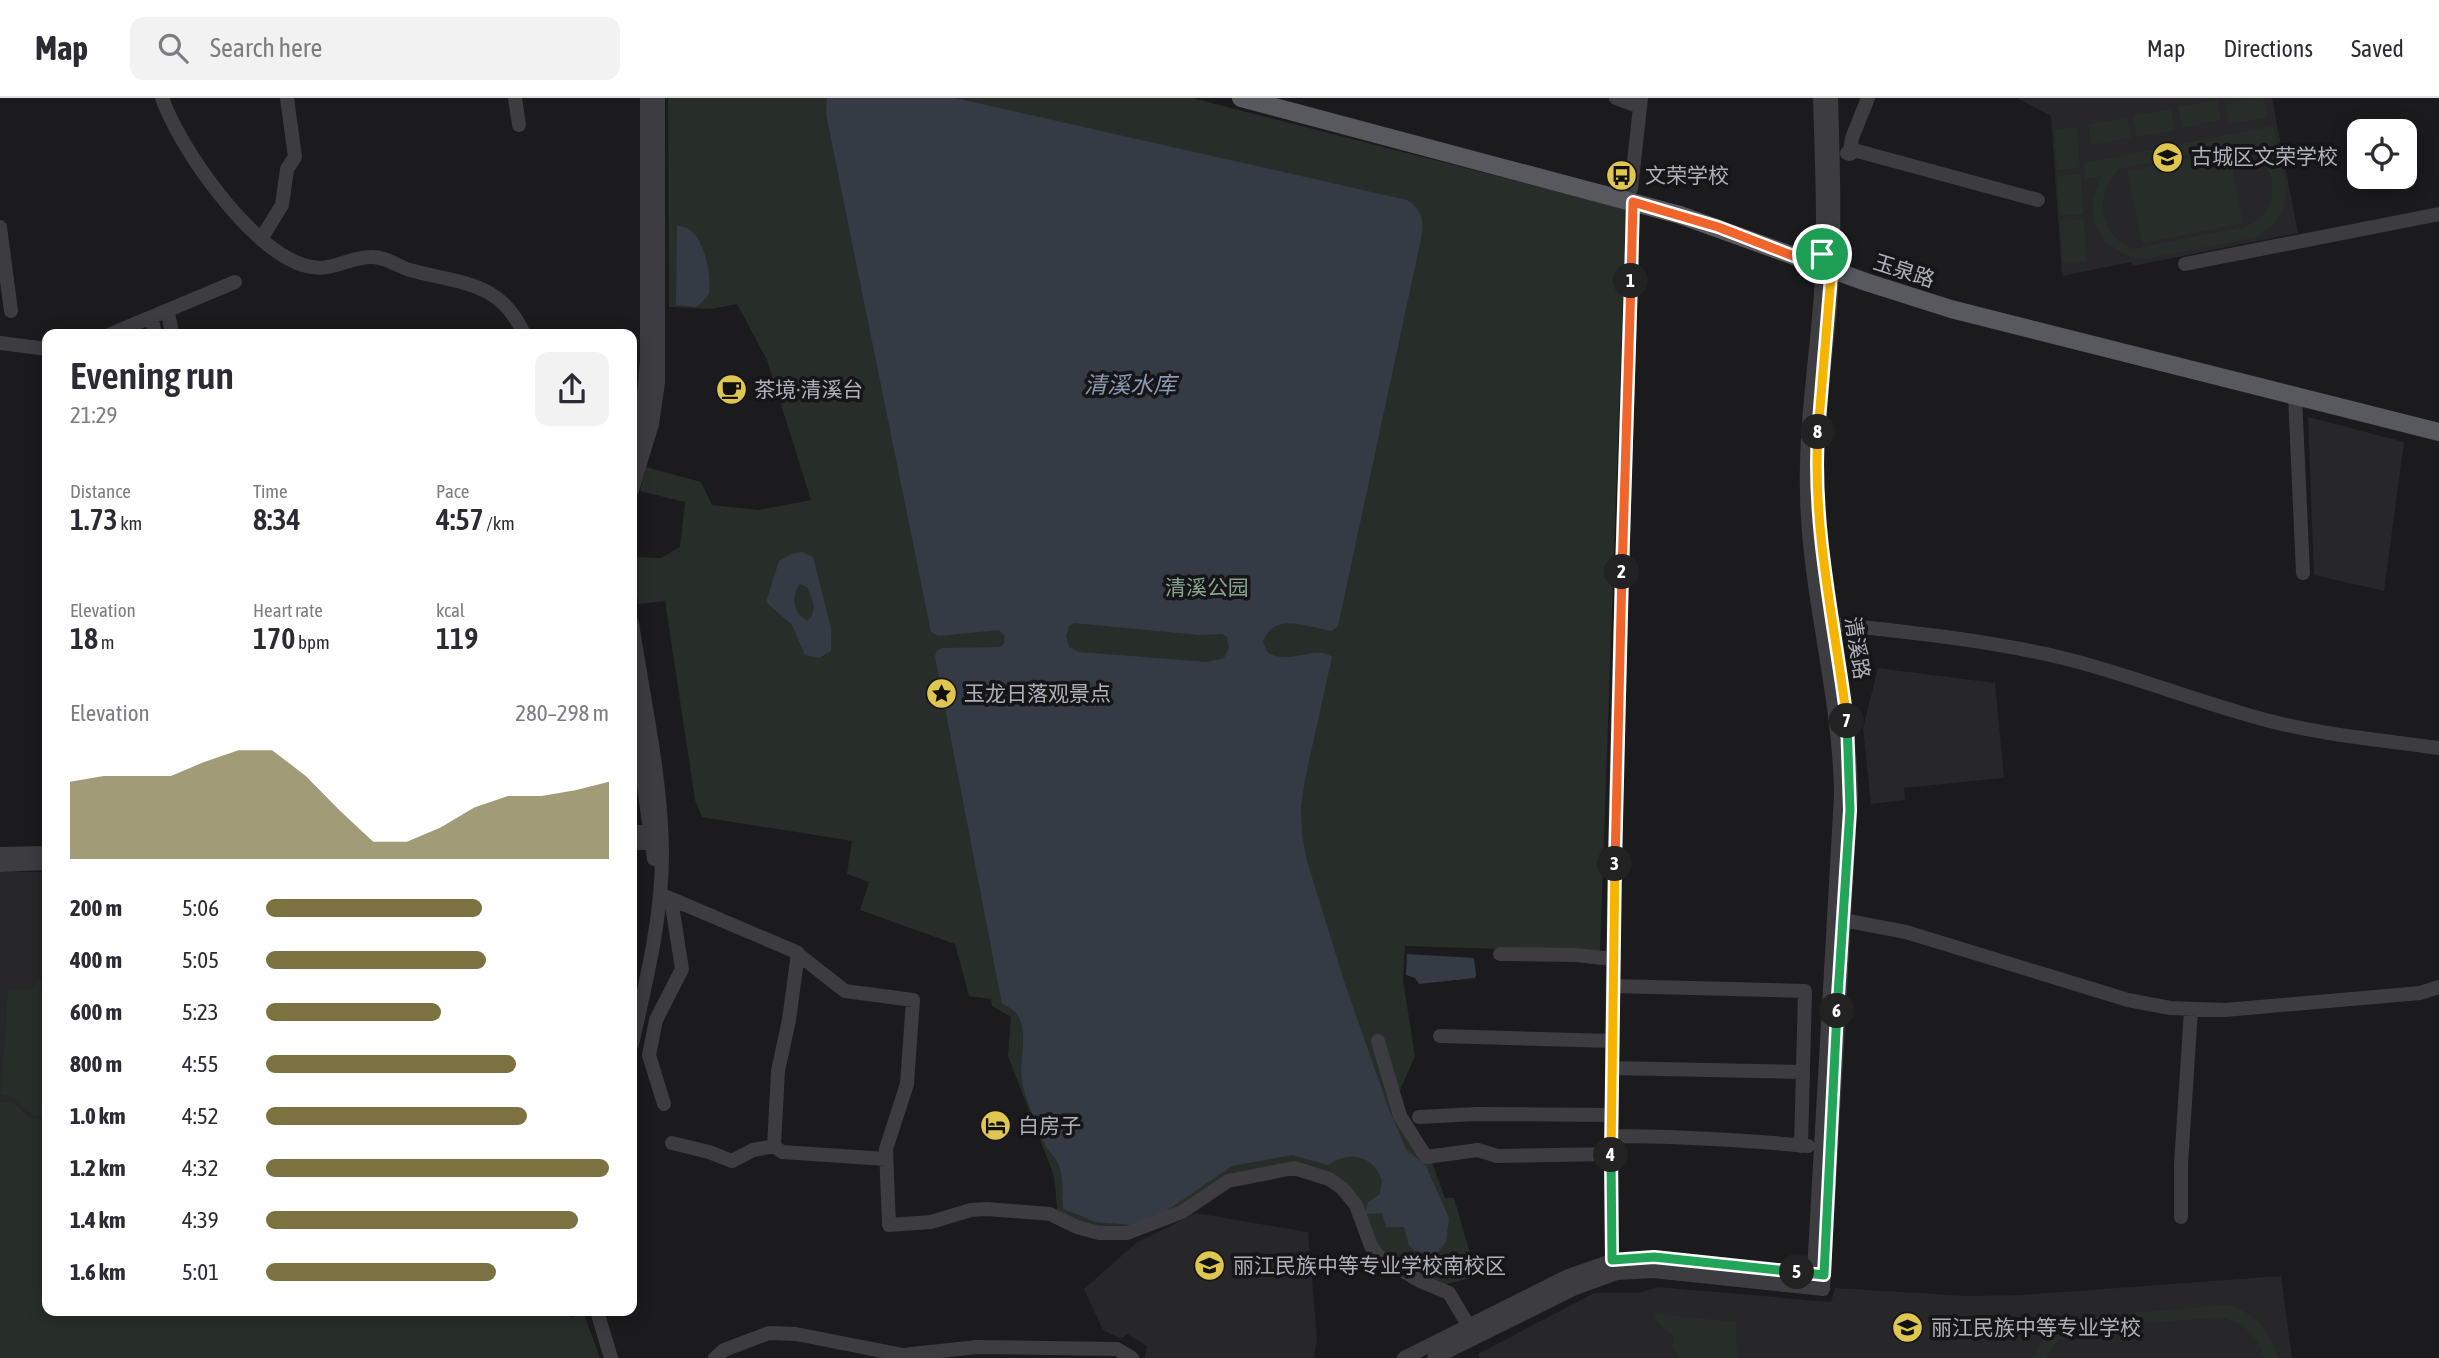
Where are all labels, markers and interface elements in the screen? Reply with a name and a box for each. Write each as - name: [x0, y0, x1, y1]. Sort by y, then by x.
- search box: [130, 17, 620, 80]
- text: Map: [35, 29, 88, 67]
- icon: search: [154, 29, 192, 67]
- text: Search here: [210, 33, 322, 63]
- text: Map: [2147, 35, 2185, 62]
- text: Directions: [2223, 35, 2313, 62]
- text: Saved: [2351, 35, 2404, 62]
- map controls: [2347, 119, 2417, 189]
- button: locate: [2347, 119, 2417, 189]
- school or university icon: 古城区文荣学校: [2151, 140, 2185, 174]
- place label: 古城区文荣学校: [2191, 144, 2338, 168]
- bus stop icon: 文荣学校: [1605, 159, 1639, 193]
- place label: 文荣学校: [1645, 163, 1729, 187]
- pin: [1792, 224, 1852, 284]
- icon: arrive: [1803, 235, 1841, 273]
- street label: 玉泉路: [1871, 249, 1938, 291]
- pin: 1: [1614, 264, 1648, 298]
- text: 1: [1626, 269, 1635, 291]
- button: share: [535, 352, 609, 426]
- text: Evening run: [70, 354, 234, 397]
- water label: 清溪水库: [1084, 372, 1180, 398]
- cafe icon: 茶境·清溪台: [714, 373, 748, 407]
- place label: 茶境·清溪台: [754, 377, 864, 401]
- text: 21:29: [70, 402, 117, 428]
- pin: 8: [1800, 414, 1836, 450]
- text: 8: [1813, 420, 1822, 442]
- text: Distance: [70, 480, 131, 502]
- text: Time: [253, 480, 288, 502]
- text: Pace: [436, 480, 469, 502]
- text: 1.73: [70, 502, 118, 536]
- text: 8:34: [253, 502, 301, 536]
- text: 4:57: [436, 502, 484, 536]
- text: km: [118, 512, 142, 534]
- text: /km: [484, 512, 515, 534]
- pin: 2: [1604, 554, 1640, 589]
- text: 2: [1617, 560, 1626, 582]
- park label: 清溪公园: [1165, 575, 1249, 599]
- text: Elevation: [70, 599, 136, 621]
- text: Heart rate: [253, 599, 323, 621]
- text: kcal: [436, 599, 465, 621]
- street label: 清溪路: [1841, 615, 1875, 681]
- text: 18: [70, 621, 98, 655]
- text: 170: [253, 621, 295, 655]
- text: 119: [436, 621, 478, 655]
- text: m: [98, 631, 115, 653]
- text: bpm: [295, 631, 330, 653]
- place icon: 玉龙日落观景点: [924, 677, 958, 711]
- place label: 玉龙日落观景点: [964, 681, 1111, 705]
- text: Elevation: [70, 700, 150, 726]
- text: 280–298 m: [515, 700, 609, 726]
- pin: 7: [1829, 704, 1864, 738]
- text: 7: [1842, 709, 1851, 731]
- pin: 3: [1598, 846, 1632, 882]
- text: 3: [1610, 852, 1619, 874]
- text: 200 m: [70, 895, 122, 921]
- text: 5:06: [182, 895, 219, 921]
- text: 400 m: [70, 947, 122, 973]
- text: 5:05: [182, 947, 219, 973]
- pin: 6: [1820, 993, 1854, 1028]
- text: 600 m: [70, 999, 122, 1025]
- text: 5:23: [182, 999, 219, 1025]
- text: 6: [1832, 999, 1841, 1021]
- text: 800 m: [70, 1051, 122, 1077]
- text: 4:55: [182, 1051, 219, 1077]
- text: 1.0 km: [70, 1103, 126, 1129]
- text: 4:52: [182, 1103, 219, 1129]
- hotel icon: 白房子: [978, 1109, 1012, 1143]
- place label: 白房子: [1018, 1113, 1081, 1137]
- pin: 4: [1594, 1138, 1628, 1172]
- text: 4: [1606, 1143, 1615, 1165]
- text: 1.2 km: [70, 1155, 126, 1181]
- text: 4:32: [182, 1155, 219, 1181]
- text: 1.4 km: [70, 1207, 126, 1233]
- text: 4:39: [182, 1207, 219, 1233]
- school or university icon: 丽江民族中等专业学校南校区: [1193, 1249, 1227, 1283]
- place label: 丽江民族中等专业学校南校区: [1233, 1253, 1506, 1277]
- pin: 5: [1780, 1254, 1814, 1290]
- text: 1.6 km: [70, 1259, 126, 1285]
- text: 5:01: [182, 1259, 219, 1285]
- text: 5: [1792, 1260, 1801, 1282]
- school or university icon: 丽江民族中等专业学校: [1891, 1311, 1925, 1345]
- place label: 丽江民族中等专业学校: [1931, 1315, 2141, 1339]

